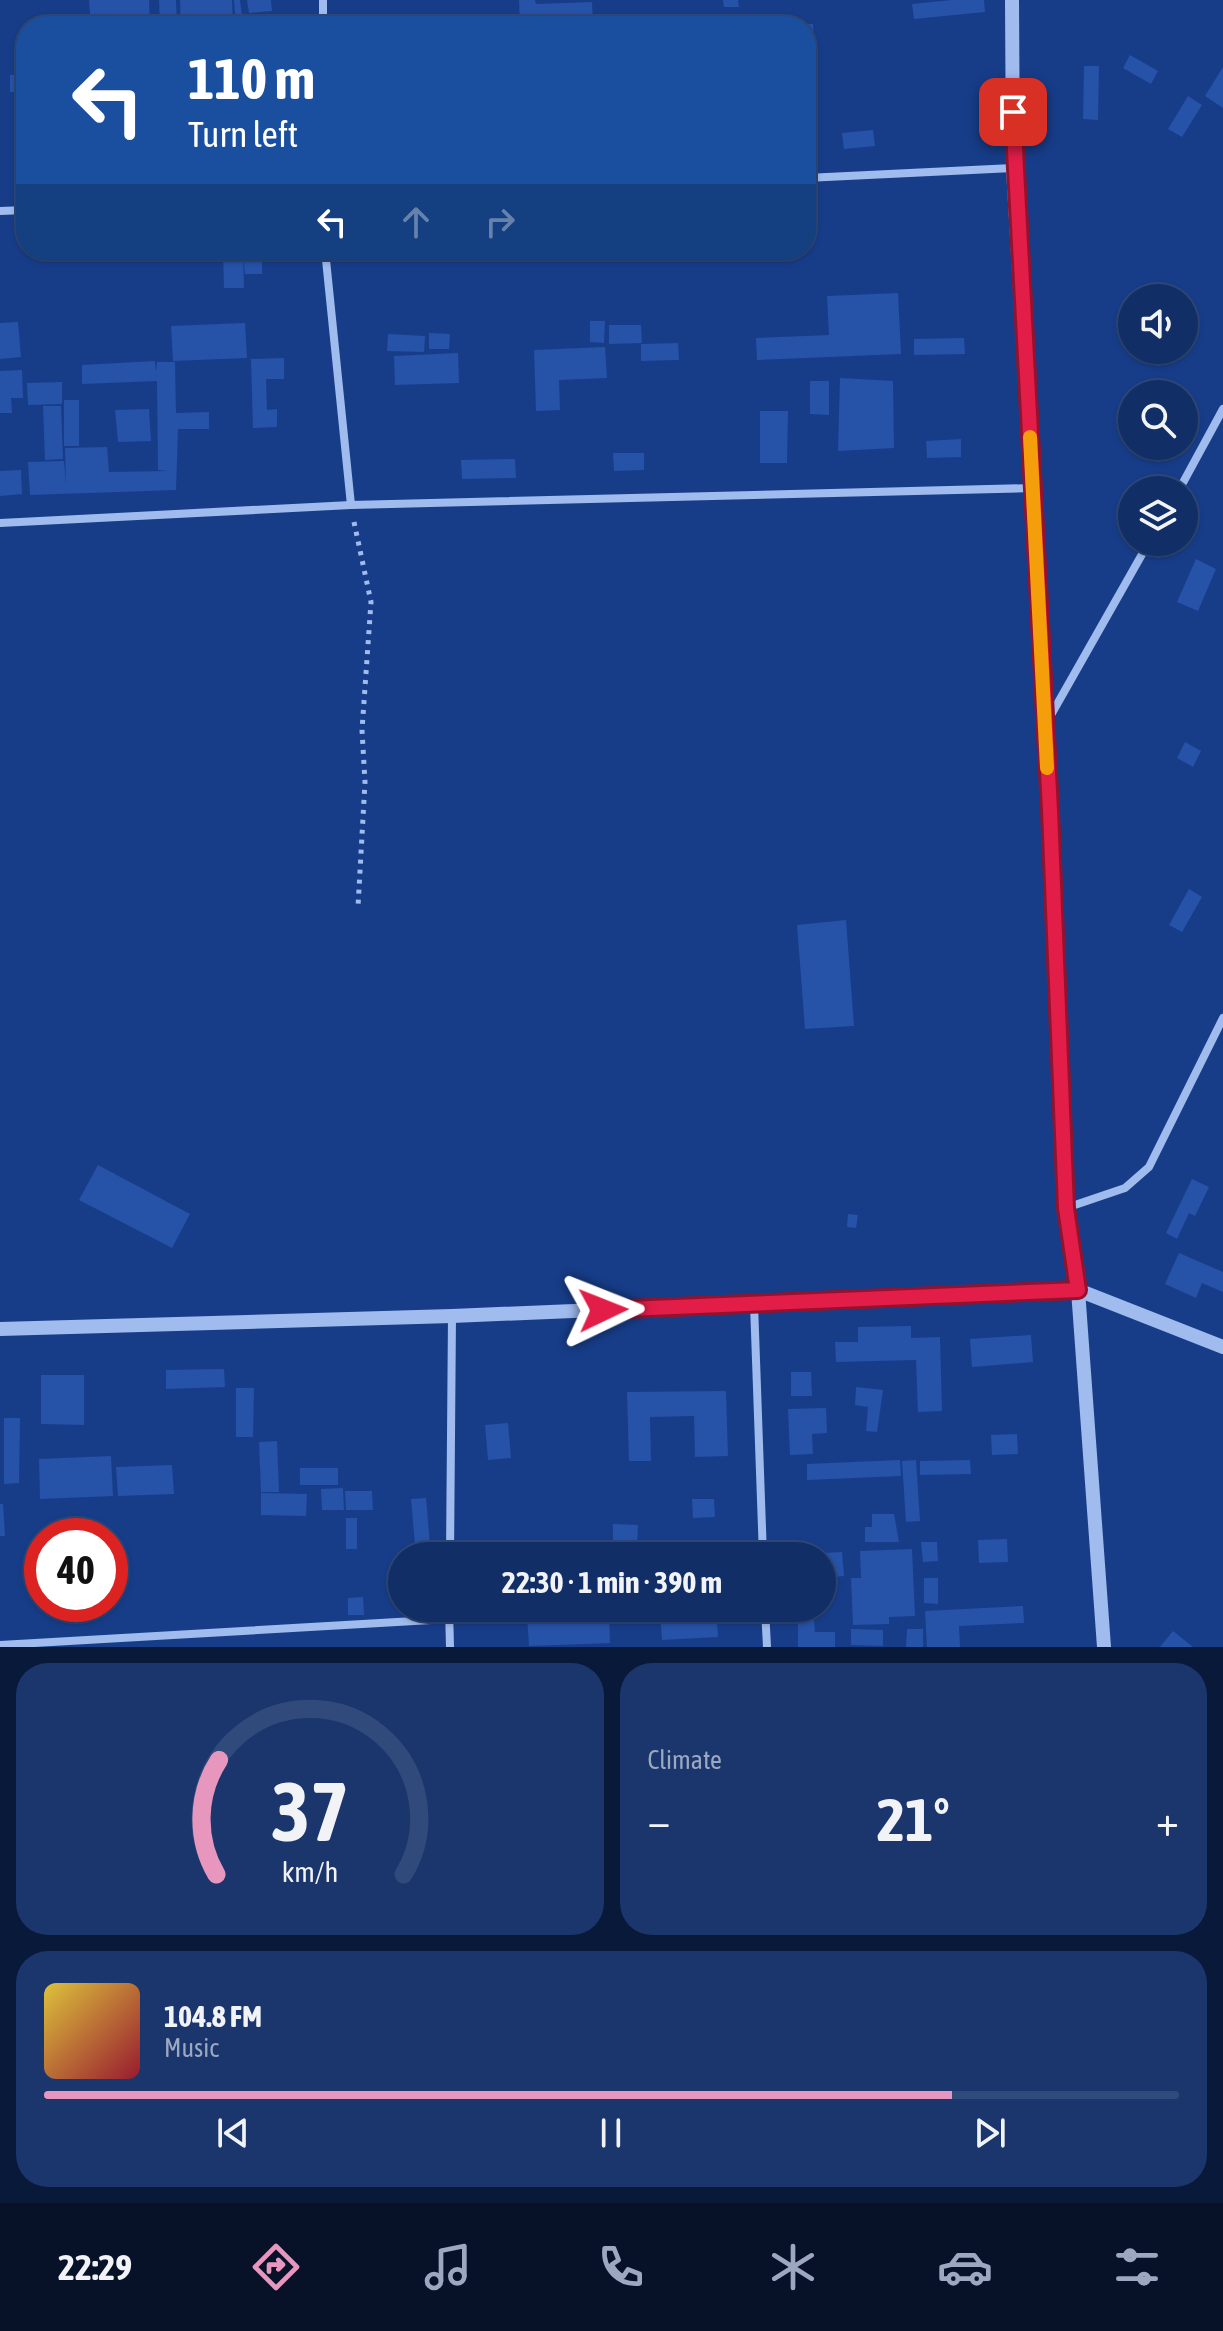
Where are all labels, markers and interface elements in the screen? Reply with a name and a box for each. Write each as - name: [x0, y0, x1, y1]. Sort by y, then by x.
- text: 110 m: [188, 47, 315, 111]
- icon: left: [56, 48, 160, 152]
- pin: [979, 78, 1047, 146]
- icon: arrive: [991, 90, 1035, 134]
- text: Turn left: [188, 113, 298, 155]
- icon: left: [310, 200, 354, 244]
- icon: ahead: [394, 200, 438, 244]
- icon: right: [478, 200, 522, 244]
- map controls: [1118, 284, 1198, 556]
- button: sound: [1118, 284, 1198, 364]
- button: search: [1118, 380, 1198, 460]
- button: layers: [1118, 476, 1198, 556]
- position arrow: [561, 1268, 645, 1352]
- speed limit sign: 40: [24, 1518, 128, 1622]
- text: 22:30 · 1 min · 390 m: [502, 1565, 722, 1599]
- text: Climate: [648, 1745, 722, 1775]
- text: 37: [271, 1763, 349, 1859]
- text: 21°: [877, 1785, 950, 1854]
- text: −: [648, 1795, 670, 1845]
- text: +: [1156, 1795, 1179, 1845]
- text: km/h: [281, 1855, 338, 1888]
- text: 104.8 FM: [164, 1999, 262, 2033]
- text: Music: [164, 2033, 219, 2063]
- icon: previous: [211, 2111, 255, 2155]
- icon: pause: [589, 2111, 633, 2155]
- icon: next: [968, 2111, 1012, 2155]
- icon: directions: [248, 2239, 304, 2295]
- icon: music: [420, 2239, 476, 2295]
- icon: phone: [593, 2239, 649, 2295]
- icon: climate: [765, 2239, 821, 2295]
- icon: car: [937, 2239, 993, 2295]
- icon: filters: [1109, 2239, 1165, 2295]
- text: 22:29: [58, 2246, 132, 2288]

